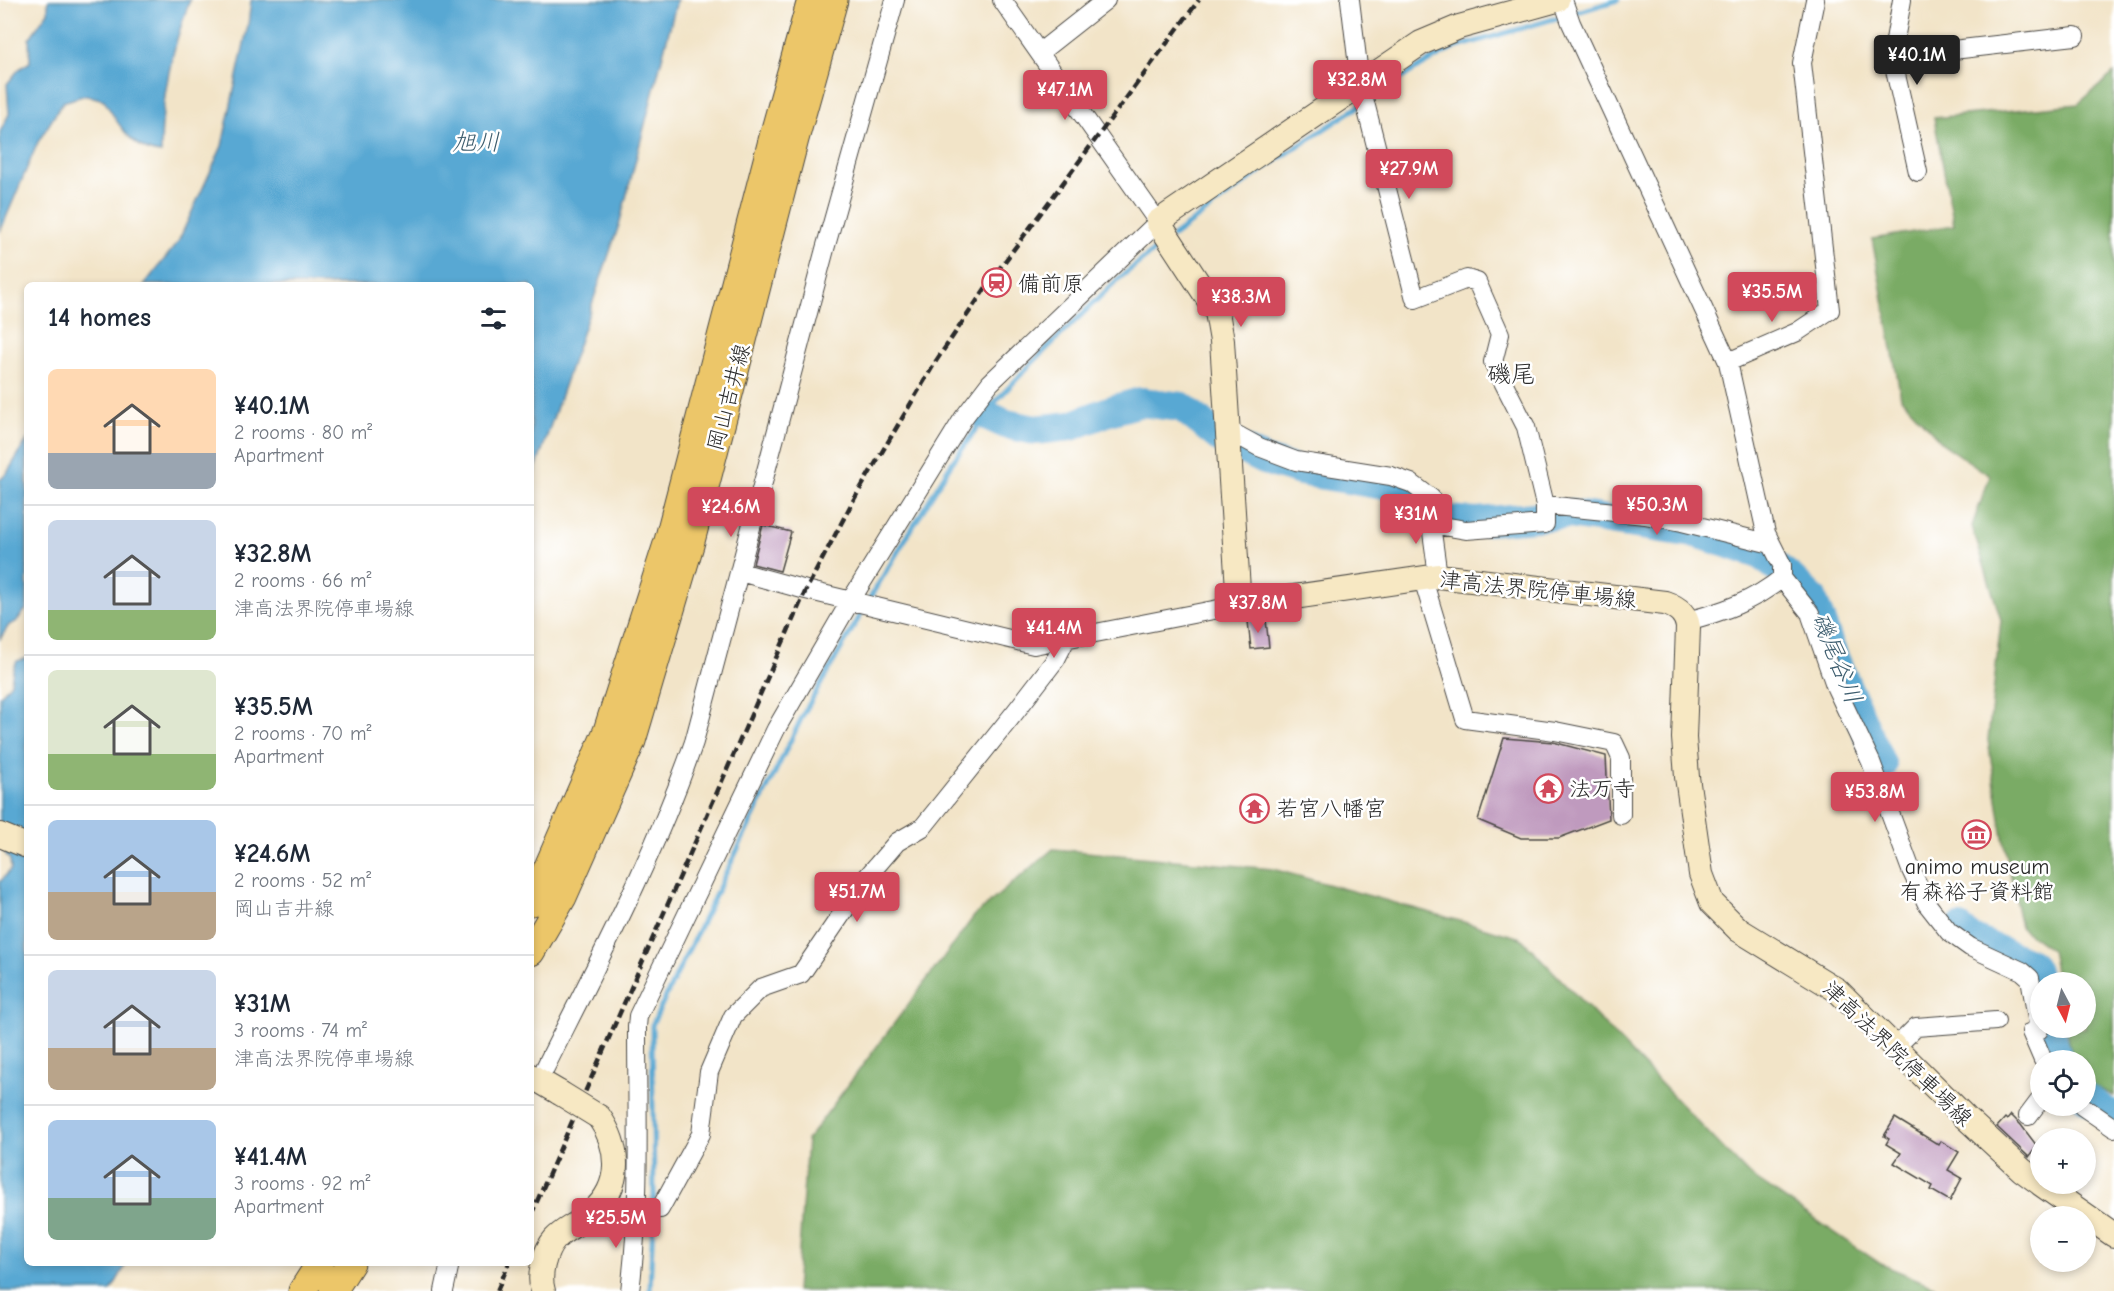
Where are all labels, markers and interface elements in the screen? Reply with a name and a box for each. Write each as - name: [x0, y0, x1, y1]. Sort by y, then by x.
- pin: ¥40.1M: [1868, 35, 1966, 86]
- text: ¥40.1M: [1888, 43, 1946, 66]
- pin: ¥32.8M: [1308, 60, 1406, 111]
- text: ¥32.8M: [1327, 68, 1387, 91]
- pin: ¥47.1M: [1016, 70, 1114, 121]
- text: ¥47.1M: [1037, 78, 1093, 101]
- water label: 旭川: [452, 128, 500, 156]
- pin: ¥27.9M: [1360, 149, 1458, 200]
- text: ¥27.9M: [1380, 157, 1438, 180]
- station icon: 備前原: [981, 267, 1013, 299]
- place label: 備前原: [1018, 271, 1084, 297]
- pin: ¥35.5M: [1723, 272, 1821, 323]
- pin: ¥38.3M: [1192, 277, 1290, 328]
- text: ¥35.5M: [1742, 280, 1802, 303]
- text: ¥38.3M: [1211, 285, 1271, 308]
- icon: filters: [477, 302, 510, 335]
- text: 14 homes: [48, 303, 151, 333]
- street label: 岡山吉井線: [702, 341, 756, 454]
- district label: 磯尾: [1487, 360, 1535, 388]
- text: ¥40.1M: [234, 391, 310, 421]
- icon: home: [96, 393, 168, 465]
- text: 2 rooms · 80 m²: [234, 421, 372, 444]
- text: Apartment: [234, 444, 324, 467]
- pin: ¥50.3M: [1608, 485, 1706, 536]
- pin: ¥24.6M: [682, 487, 780, 538]
- text: ¥50.3M: [1626, 493, 1688, 516]
- pin: ¥31M: [1380, 494, 1452, 545]
- text: ¥24.6M: [702, 495, 760, 518]
- text: ¥31M: [1394, 502, 1438, 525]
- text: ¥32.8M: [234, 539, 312, 569]
- icon: home: [96, 544, 168, 616]
- street label: 津高法界院停車場線: [1438, 567, 1638, 613]
- text: 2 rooms · 66 m²: [234, 569, 372, 592]
- pin: ¥37.8M: [1209, 583, 1307, 634]
- text: ¥37.8M: [1229, 591, 1287, 614]
- text: 津高法界院停車場線: [234, 597, 414, 620]
- pin: ¥41.4M: [1005, 608, 1103, 659]
- water label: 磯尾谷川: [1806, 608, 1868, 708]
- text: ¥41.4M: [1026, 616, 1082, 639]
- text: ¥35.5M: [234, 692, 313, 722]
- icon: home: [96, 694, 168, 766]
- text: 2 rooms · 70 m²: [234, 722, 371, 745]
- text: Apartment: [234, 745, 324, 768]
- temple icon: 法万寺: [1532, 772, 1564, 804]
- pin: ¥53.8M: [1826, 772, 1924, 823]
- place label: 法万寺: [1569, 776, 1635, 802]
- text: ¥53.8M: [1845, 780, 1905, 803]
- temple icon: 若宮八幡宮: [1239, 792, 1271, 824]
- place label: 若宮八幡宮: [1276, 796, 1386, 822]
- museum icon: animo museum 有森裕子資料館: [1961, 818, 1993, 850]
- text: ¥24.6M: [234, 839, 310, 869]
- icon: home: [96, 844, 168, 916]
- place label: animo museum 有森裕子資料館: [1900, 854, 2054, 905]
- text: 2 rooms · 52 m²: [234, 869, 371, 892]
- pin: ¥51.7M: [808, 872, 906, 923]
- text: ¥51.7M: [828, 880, 886, 903]
- text: 岡山吉井線: [234, 897, 334, 920]
- north arrow: [2030, 972, 2096, 1038]
- map controls: [2030, 972, 2096, 1272]
- street label: 津高法界院停車場線: [1817, 976, 1978, 1132]
- text: ¥31M: [234, 989, 291, 1019]
- icon: home: [96, 994, 168, 1066]
- text: 3 rooms · 74 m²: [234, 1019, 367, 1042]
- text: 津高法界院停車場線: [234, 1047, 414, 1070]
- button: locate: [2030, 1050, 2096, 1116]
- button: +: [2030, 1128, 2096, 1194]
- text: ¥41.4M: [234, 1142, 307, 1172]
- icon: home: [96, 1144, 168, 1216]
- text: 3 rooms · 92 m²: [234, 1172, 371, 1195]
- text: Apartment: [234, 1195, 324, 1218]
- pin: ¥25.5M: [567, 1198, 665, 1249]
- text: ¥25.5M: [586, 1206, 646, 1229]
- button: −: [2030, 1206, 2096, 1272]

